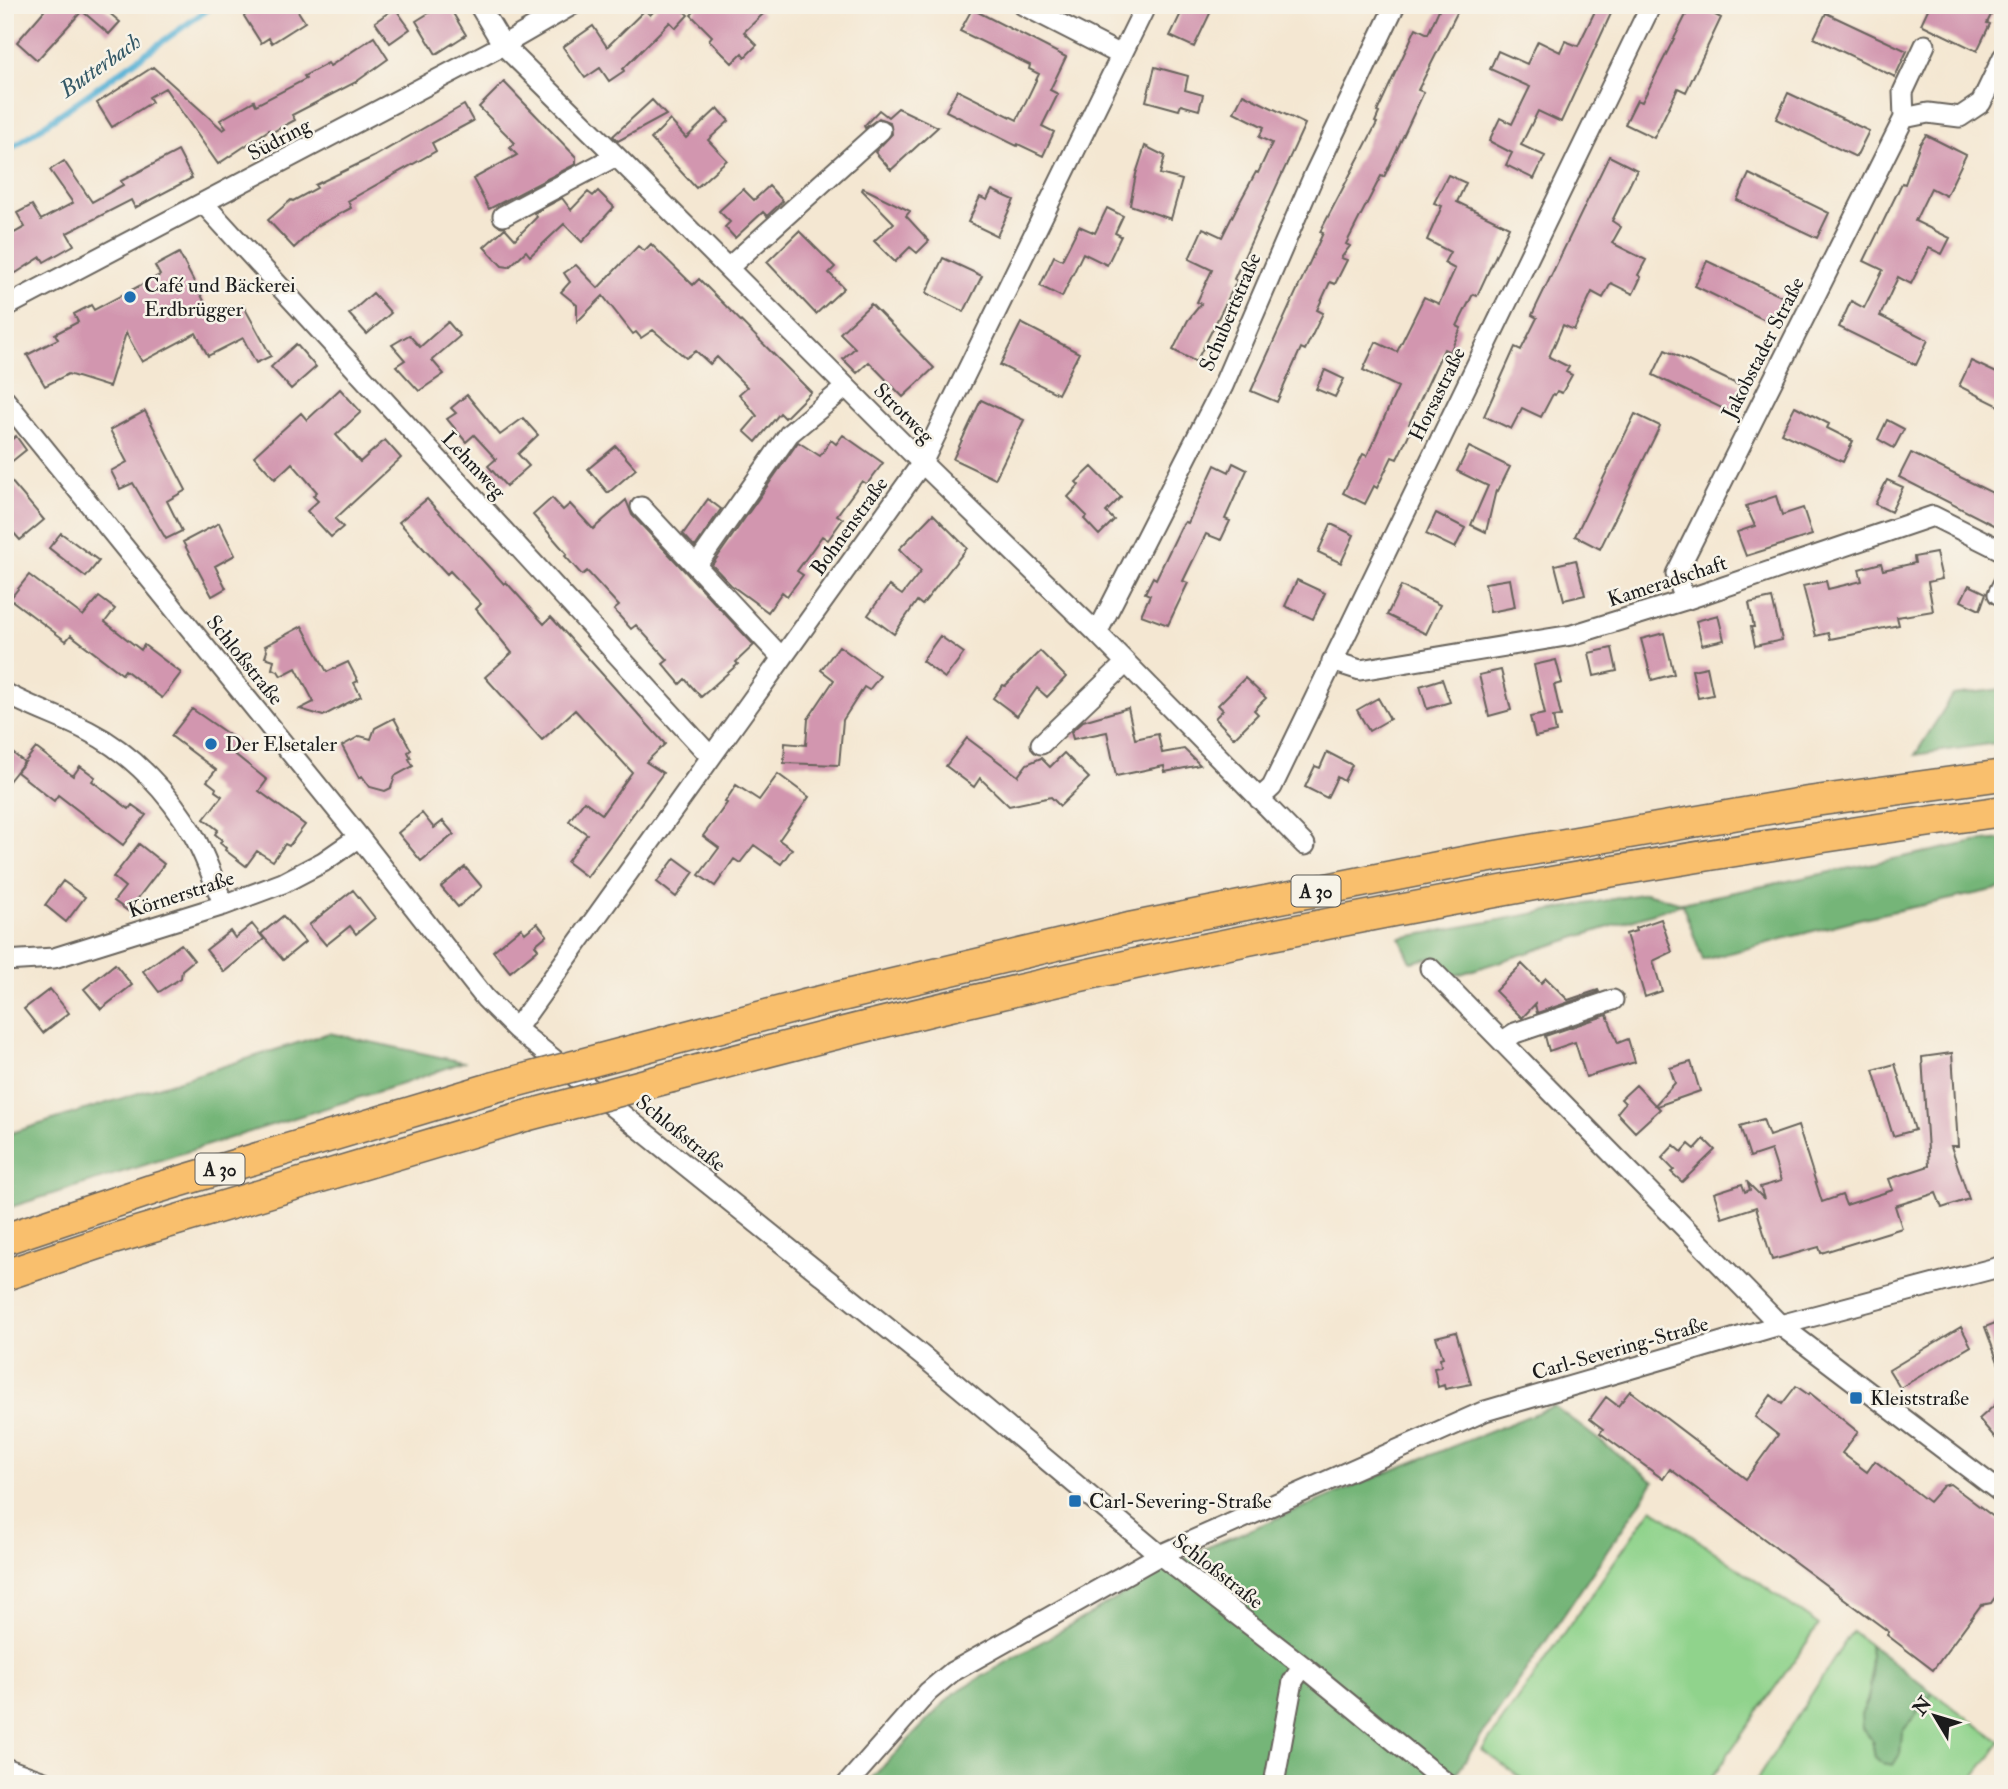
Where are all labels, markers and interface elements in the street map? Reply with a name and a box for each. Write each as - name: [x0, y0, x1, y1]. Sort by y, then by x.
- water label: Butterbach: [53, 27, 147, 105]
- street label: Südring: [243, 111, 316, 167]
- street label: Schubertstraße: [1193, 249, 1268, 376]
- place label: Café und Bäckerei Erdbrügger: [144, 272, 296, 323]
- street label: Jakobstader Straße: [1716, 272, 1811, 425]
- marker: Café und Bäckerei Erdbrügger: [122, 289, 138, 305]
- street label: Horsastraße: [1403, 343, 1472, 446]
- street label: Strotweg: [868, 377, 940, 450]
- street label: Lehmweg: [435, 426, 512, 505]
- street label: Bohnenstraße: [804, 471, 894, 581]
- street label: Kameradschaft: [1604, 549, 1730, 613]
- street label: Schloßstraße: [200, 610, 289, 711]
- place label: Der Elsetaler: [225, 731, 337, 758]
- marker: Der Elsetaler: [203, 736, 219, 752]
- street label: Körnerstraße: [125, 865, 238, 924]
- road number: A 30: [1292, 876, 1340, 906]
- street label: Schloßstraße: [630, 1089, 731, 1178]
- road number: A 30: [196, 1154, 244, 1184]
- street label: Carl-Severing-Straße: [1529, 1310, 1712, 1387]
- place label: Kleiststraße: [1870, 1385, 1969, 1412]
- marker: Kleiststraße: [1848, 1390, 1864, 1406]
- place label: Carl-Severing-Straße: [1089, 1488, 1272, 1515]
- marker: Carl-Severing-Straße: [1067, 1493, 1083, 1509]
- street label: Schloßstraße: [1167, 1527, 1269, 1616]
- north arrow: [1899, 1680, 1969, 1750]
- text: N: [1907, 1691, 1938, 1721]

